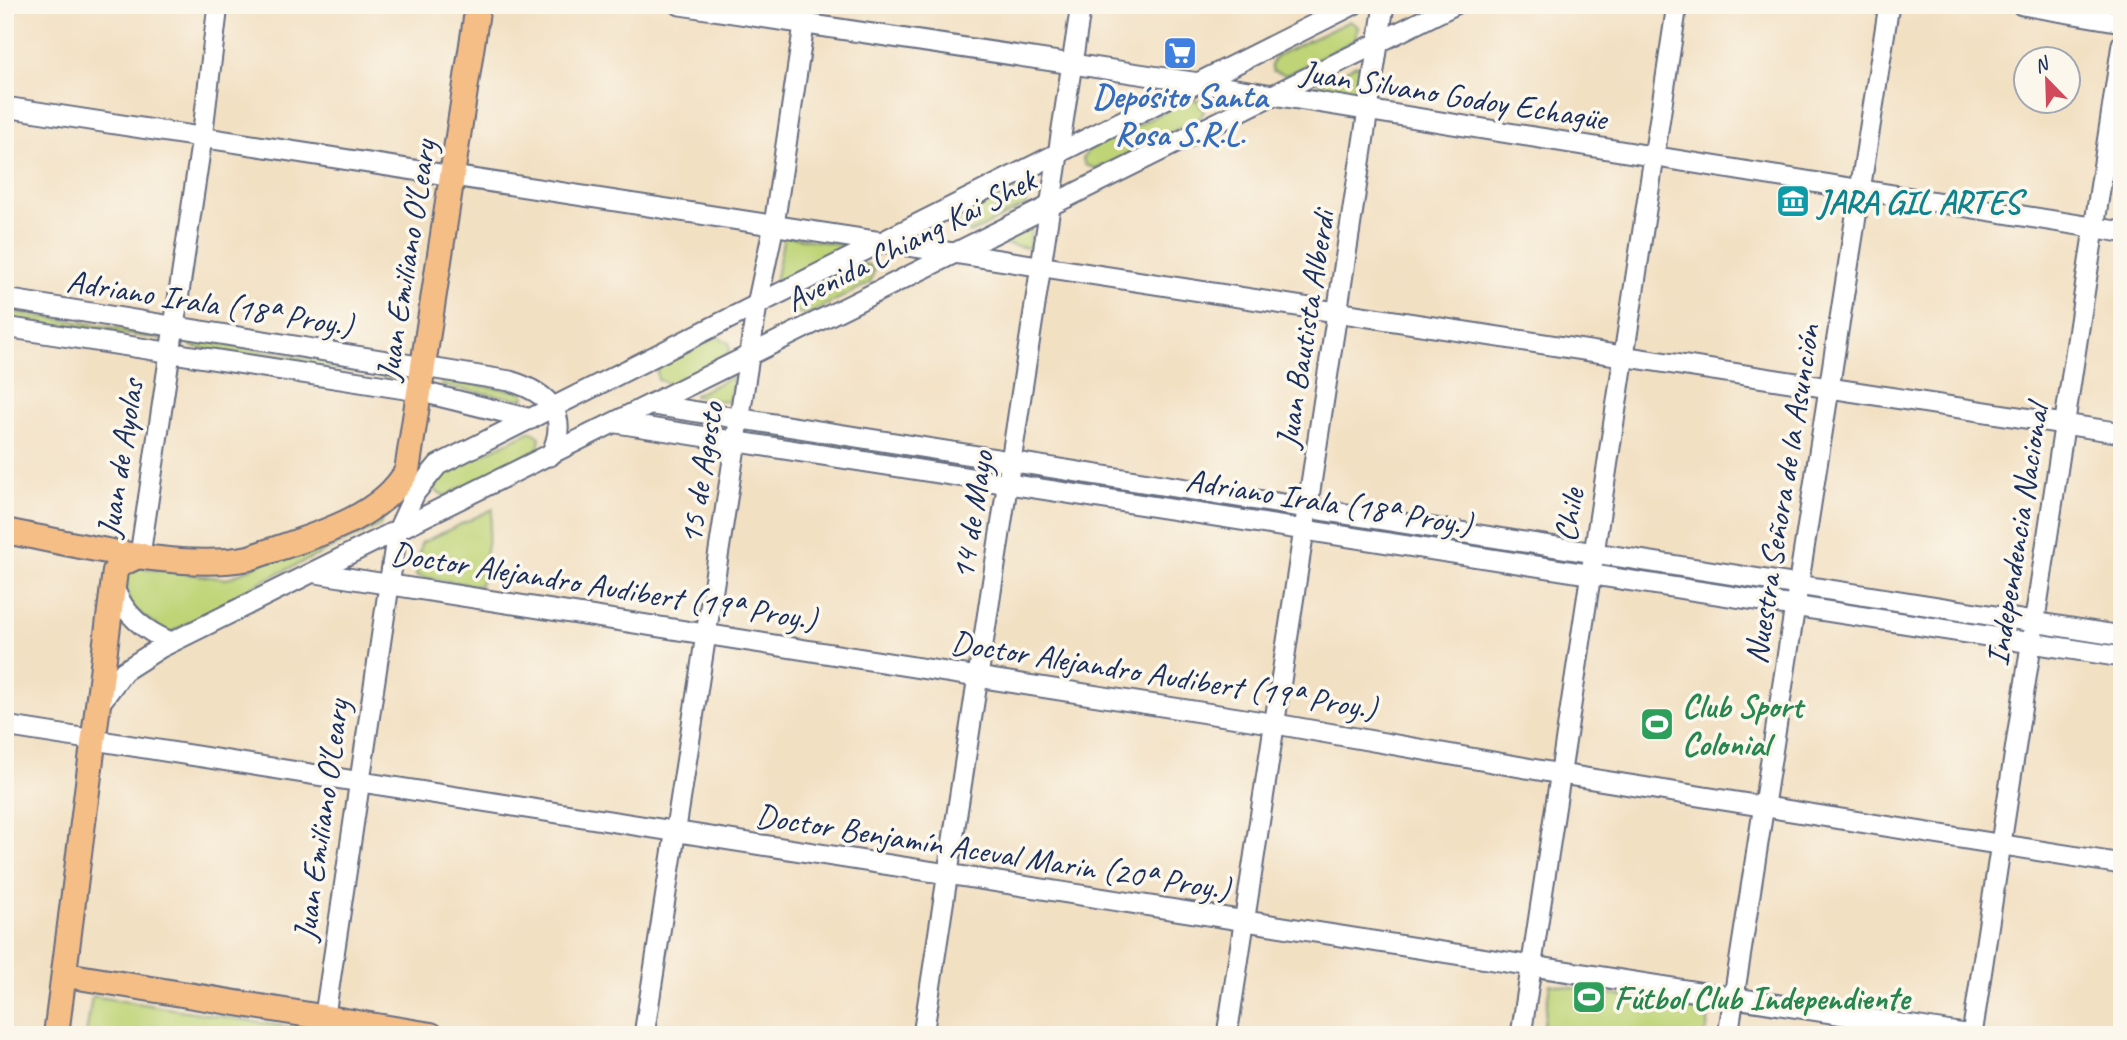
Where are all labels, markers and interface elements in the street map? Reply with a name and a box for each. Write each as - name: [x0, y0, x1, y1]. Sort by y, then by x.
- supermarket icon: Depósito Santa Rosa S.R.L.: [1161, 34, 1199, 72]
- north arrow: [2011, 46, 2082, 116]
- street label: Juan Silvano Godoy Echagüe: [1296, 50, 1612, 140]
- text: N: [2031, 51, 2054, 79]
- place label: Depósito Santa Rosa S.R.L.: [1093, 75, 1270, 155]
- street label: Juan Emiliano O'Leary: [366, 134, 446, 385]
- street label: Avenida Chiang Kai Shek: [778, 158, 1044, 321]
- place label: JARA GIL ARTES: [1816, 181, 2028, 223]
- museum icon: JARA GIL ARTES: [1774, 182, 1812, 220]
- street label: Juan Bautista Alberdi: [1265, 204, 1345, 453]
- street label: Adriano Irala (18ª Proy.): [64, 260, 358, 347]
- street label: Nuestra Señora de la Asunción: [1734, 320, 1830, 667]
- street label: Juan de Ayolas: [87, 374, 154, 542]
- street label: Independencia Nacional: [1976, 396, 2059, 669]
- street label: 15 de Agosto: [669, 398, 733, 547]
- street label: 14 de Mayo: [941, 447, 1003, 582]
- street label: Adriano Irala (18ª Proy.): [1183, 459, 1477, 546]
- street label: Chile: [1544, 483, 1594, 545]
- street label: Doctor Alejandro Audibert (19ª Proy.): [388, 532, 822, 641]
- street label: Doctor Alejandro Audibert (19ª Proy.): [948, 621, 1382, 730]
- place label: Club Sport Colonial: [1682, 685, 1806, 765]
- street label: Juan Emiliano O'Leary: [283, 694, 359, 945]
- sports icon: Club Sport Colonial: [1638, 705, 1676, 743]
- street label: Doctor Benjamín Aceval Marin (20ª Proy.): [753, 794, 1235, 911]
- place label: Fútbol Club Independiente: [1614, 977, 1912, 1019]
- sports icon: Fútbol Club Independiente: [1570, 978, 1608, 1016]

